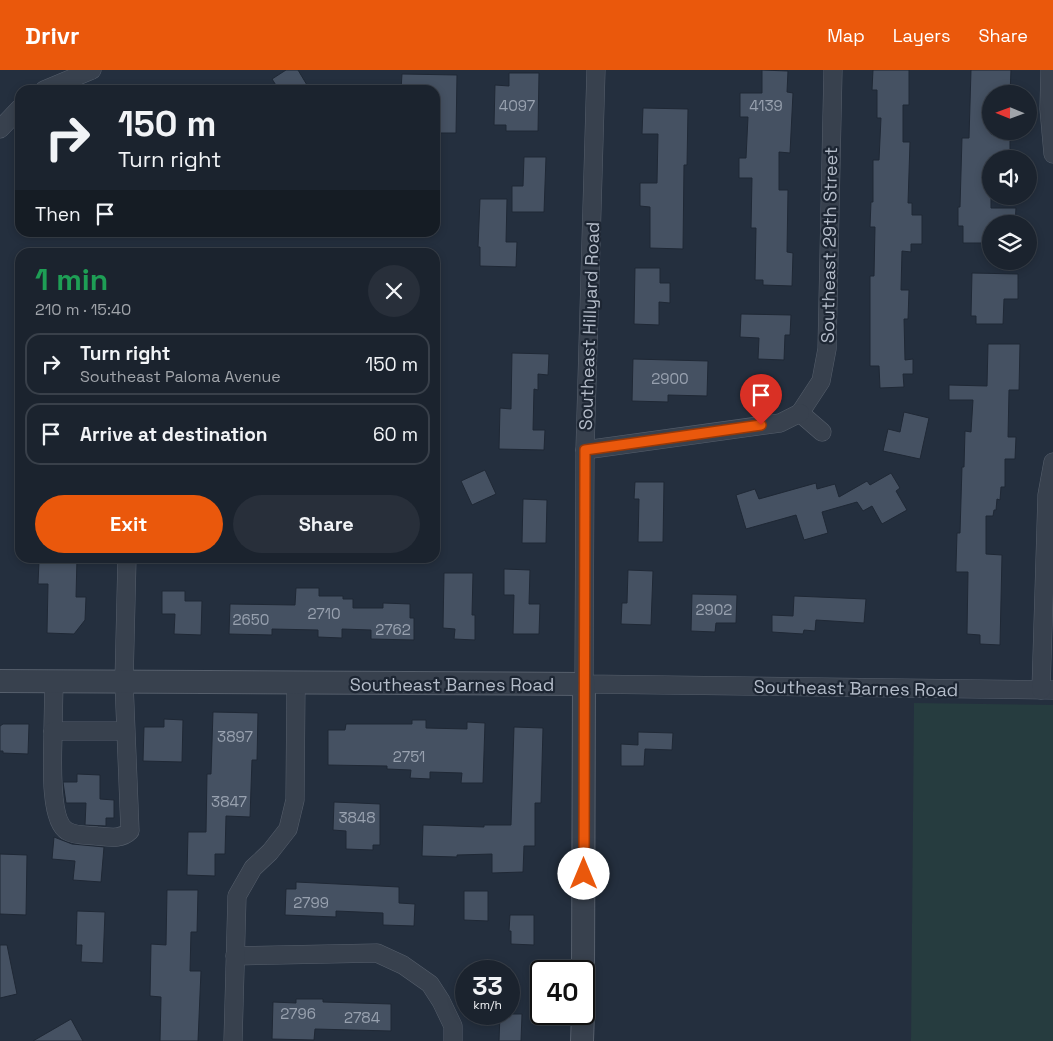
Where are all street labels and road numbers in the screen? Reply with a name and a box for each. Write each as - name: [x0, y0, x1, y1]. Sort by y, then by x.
- street label: Southeast 29th Street: [816, 147, 842, 343]
- street label: Southeast Hillyard Road: [574, 221, 604, 431]
- street label: Southeast Barnes Road: [350, 673, 554, 696]
- street label: Southeast Barnes Road: [754, 675, 958, 701]

